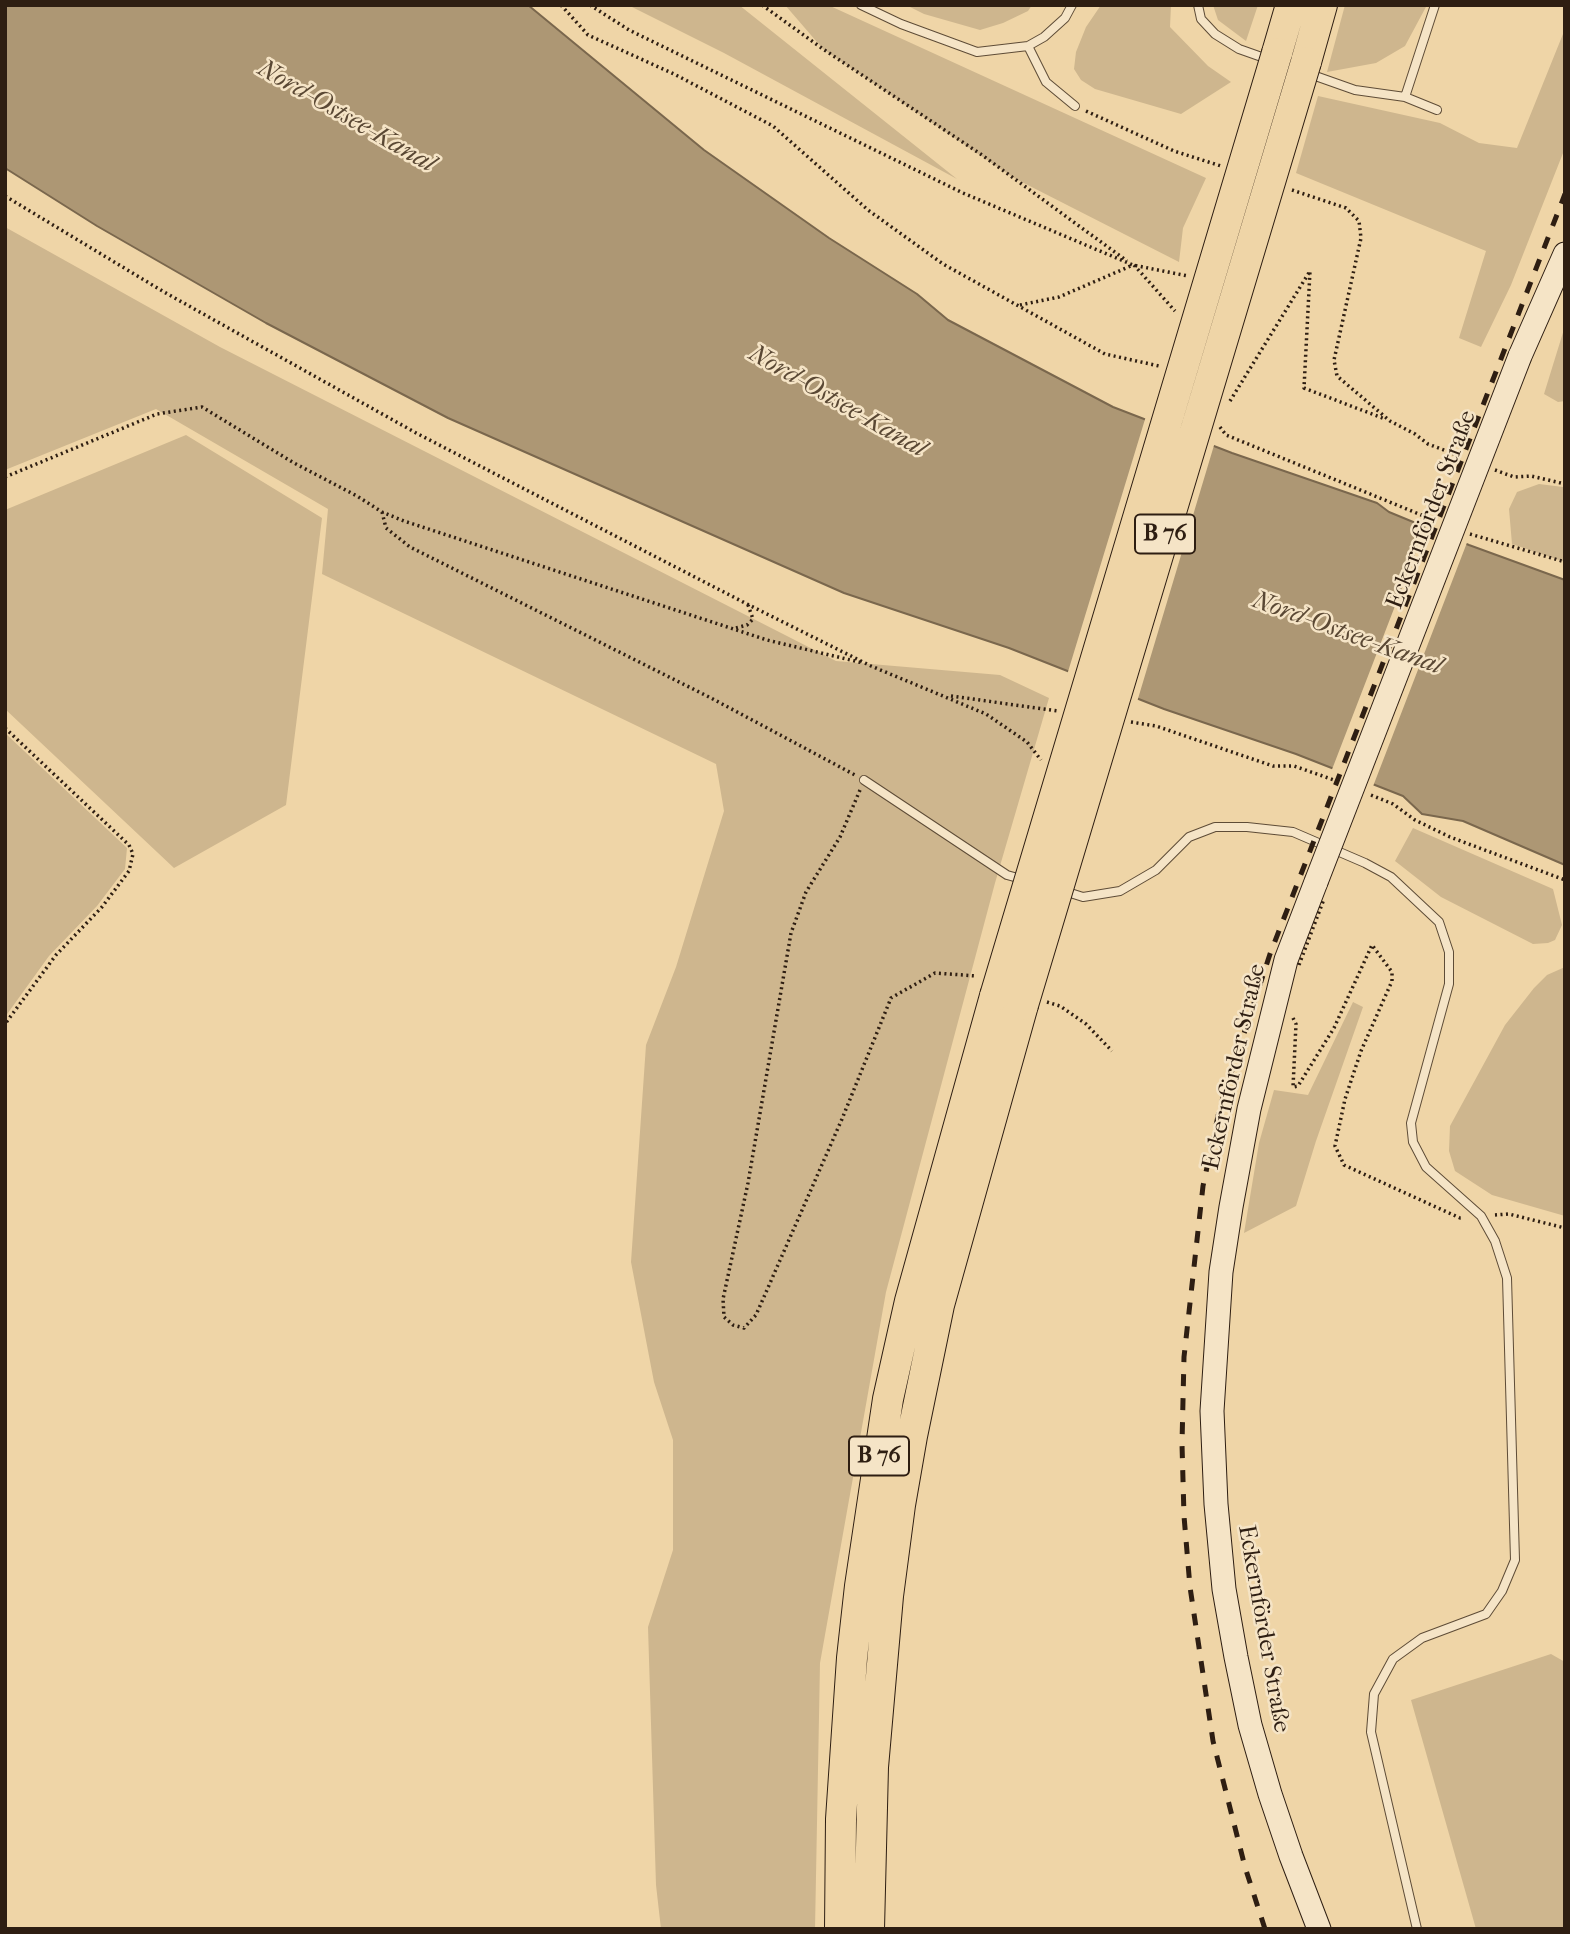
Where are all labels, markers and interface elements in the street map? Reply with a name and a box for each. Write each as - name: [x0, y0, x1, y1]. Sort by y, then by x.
- water label: Nord-Ostsee-Kanal: [252, 54, 440, 180]
- water label: Nord-Ostsee-Kanal: [743, 339, 931, 465]
- street label: Eckernförder Straße: [1381, 407, 1483, 613]
- road number: B 76: [1135, 514, 1195, 554]
- water label: Nord-Ostsee-Kanal: [1248, 585, 1446, 683]
- street label: Eckernförder Straße: [1197, 961, 1273, 1173]
- road number: B 76: [849, 1436, 909, 1476]
- street label: Eckernförder Straße: [1231, 1523, 1295, 1735]

